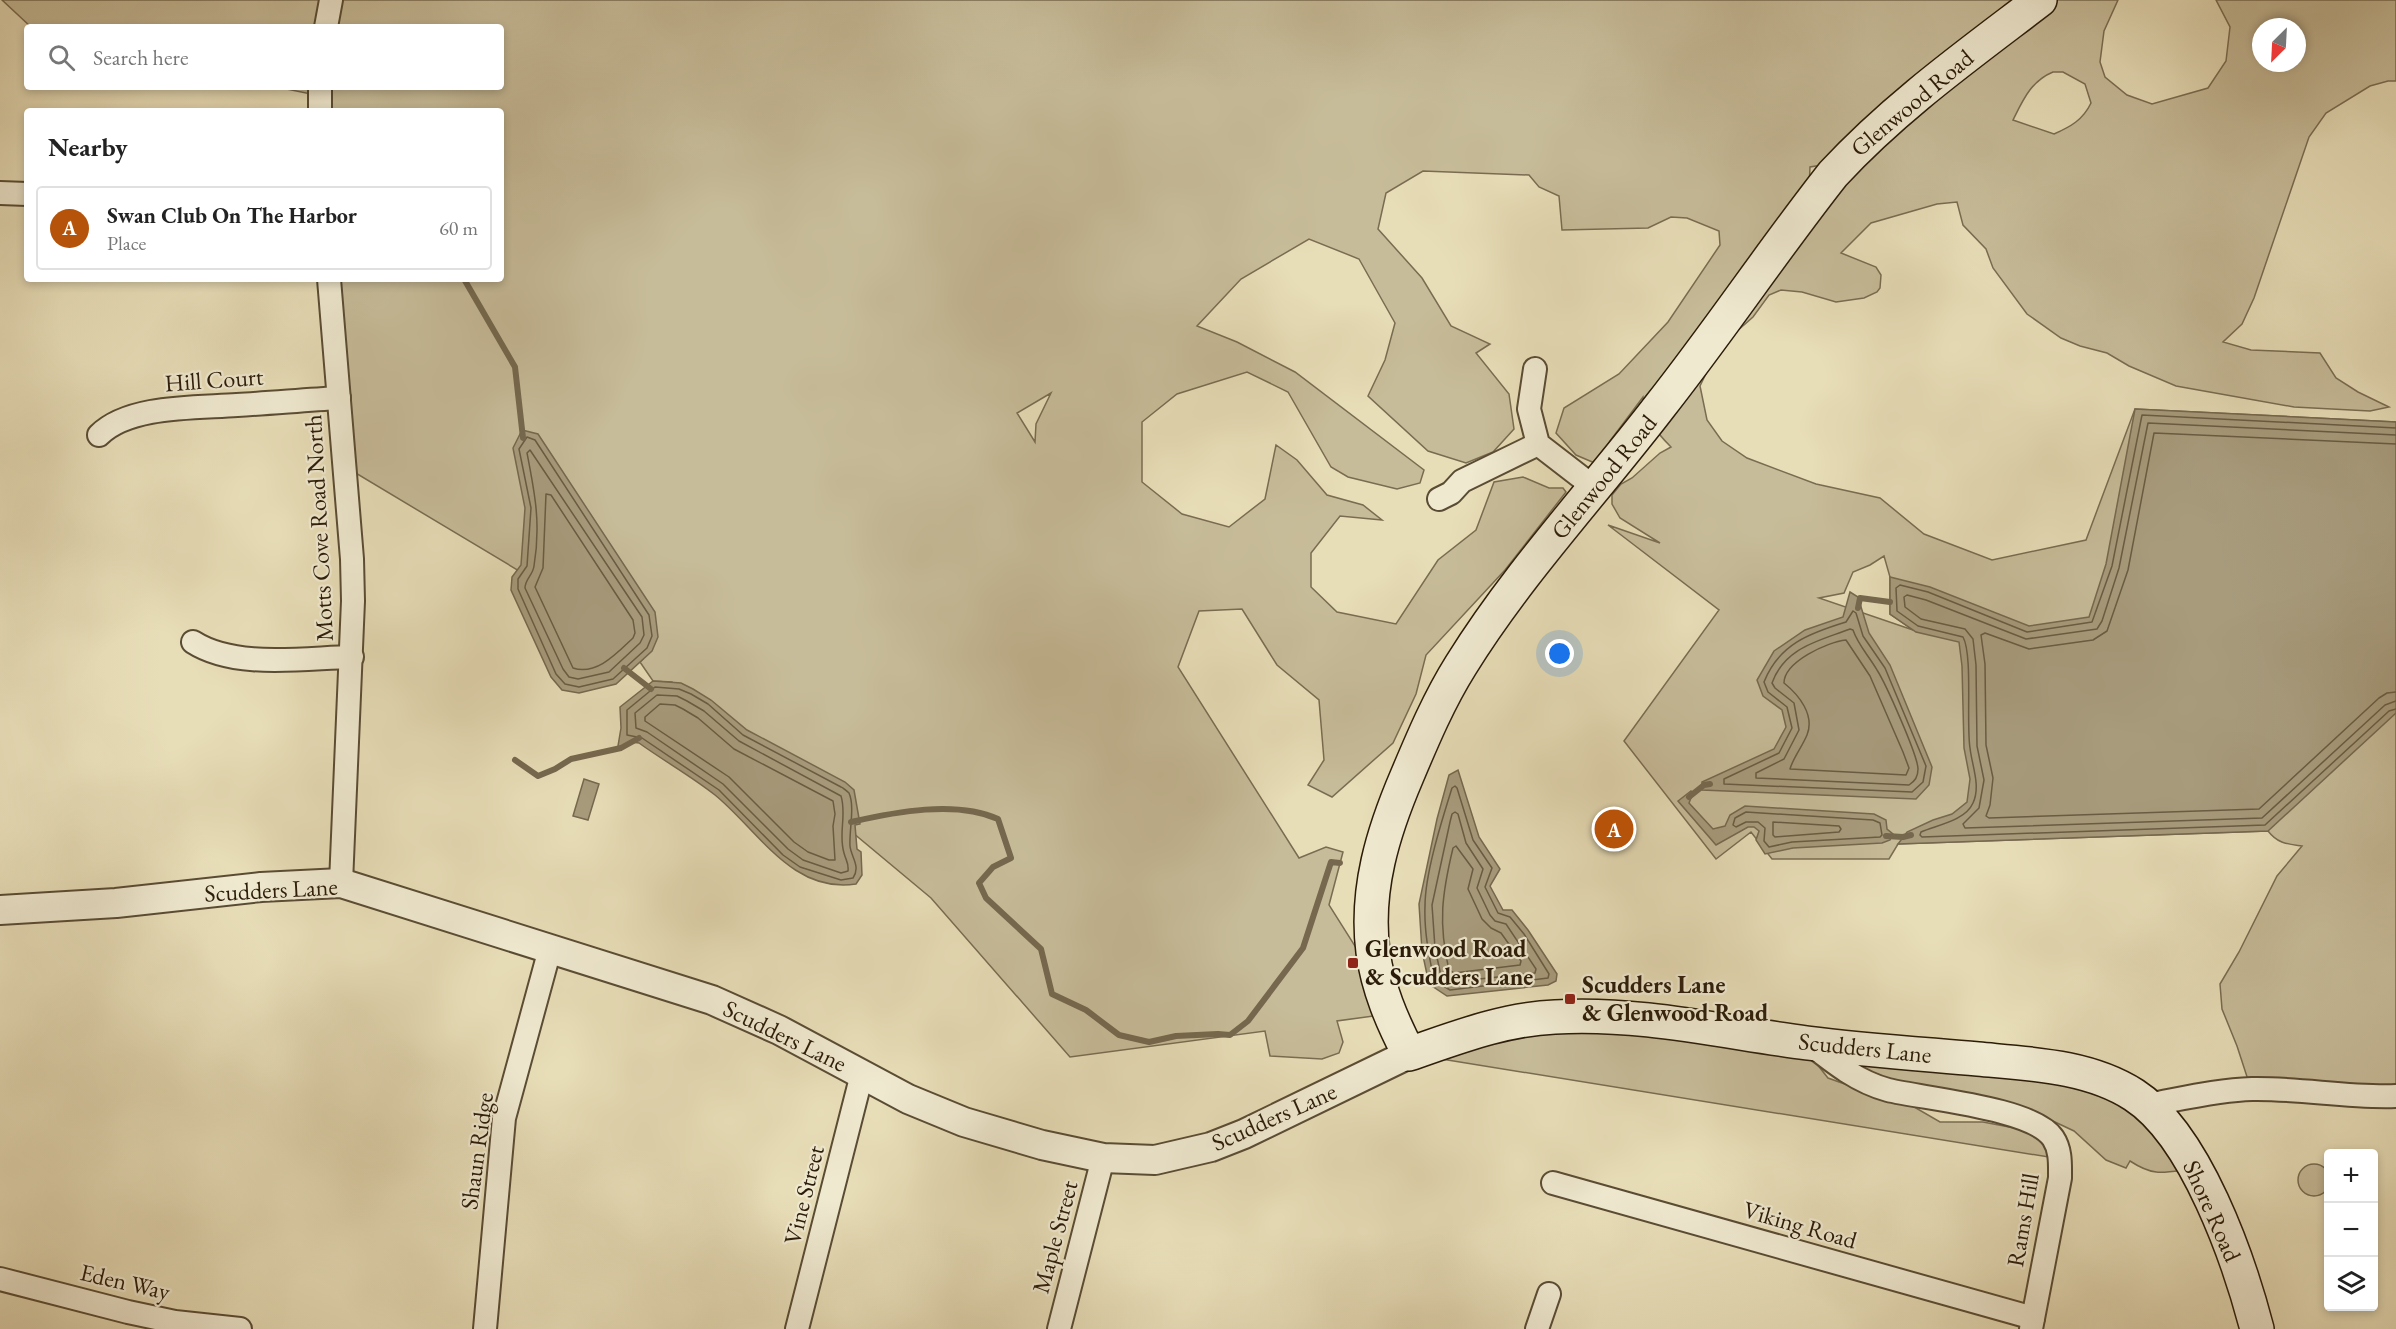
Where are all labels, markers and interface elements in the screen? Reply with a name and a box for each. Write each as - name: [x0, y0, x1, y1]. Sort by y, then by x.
- north arrow: [2252, 18, 2306, 72]
- search box: [24, 24, 504, 90]
- icon: search: [45, 41, 78, 74]
- street label: Glenwood Road: [1844, 42, 1980, 163]
- text: Search here: [93, 43, 188, 72]
- text: Nearby: [48, 130, 128, 164]
- text: Swan Club On The Harbor: [107, 201, 357, 230]
- text: A: [62, 215, 77, 241]
- text: 60 m: [439, 215, 478, 241]
- text: Place: [107, 230, 146, 256]
- street label: Hill Court: [164, 361, 265, 398]
- street label: Glenwood Road: [1544, 407, 1664, 545]
- street label: Motts Cove Road North: [297, 414, 340, 642]
- your location: [1545, 639, 1574, 668]
- pin: A: [1594, 806, 1634, 852]
- street label: Scudders Lane: [204, 871, 338, 908]
- place label: Glenwood Road & Scudders Lane: [1365, 933, 1533, 992]
- marker: Glenwood Road & Scudders Lane: [1346, 956, 1360, 970]
- place label: Scudders Lane & Glenwood Road: [1582, 969, 1769, 1028]
- street label: Scudders Lane: [718, 992, 852, 1079]
- marker: Scudders Lane & Glenwood Road: [1563, 992, 1577, 1006]
- street label: Scudders Lane: [1797, 1025, 1933, 1070]
- street label: Scudders Lane: [1207, 1075, 1341, 1158]
- street label: Shaun Ridge: [453, 1090, 500, 1212]
- street label: Vine Street: [776, 1142, 831, 1248]
- map controls: [2324, 1149, 2378, 1311]
- button: +: [2324, 1149, 2378, 1203]
- street label: Shore Road: [2176, 1155, 2249, 1267]
- street label: Rams Hill: [1999, 1170, 2046, 1269]
- street label: Maple Street: [1025, 1177, 1085, 1297]
- street label: Viking Road: [1740, 1194, 1861, 1256]
- button: −: [2324, 1203, 2378, 1257]
- street label: Eden Way: [77, 1256, 174, 1307]
- button: layers: [2324, 1257, 2378, 1311]

